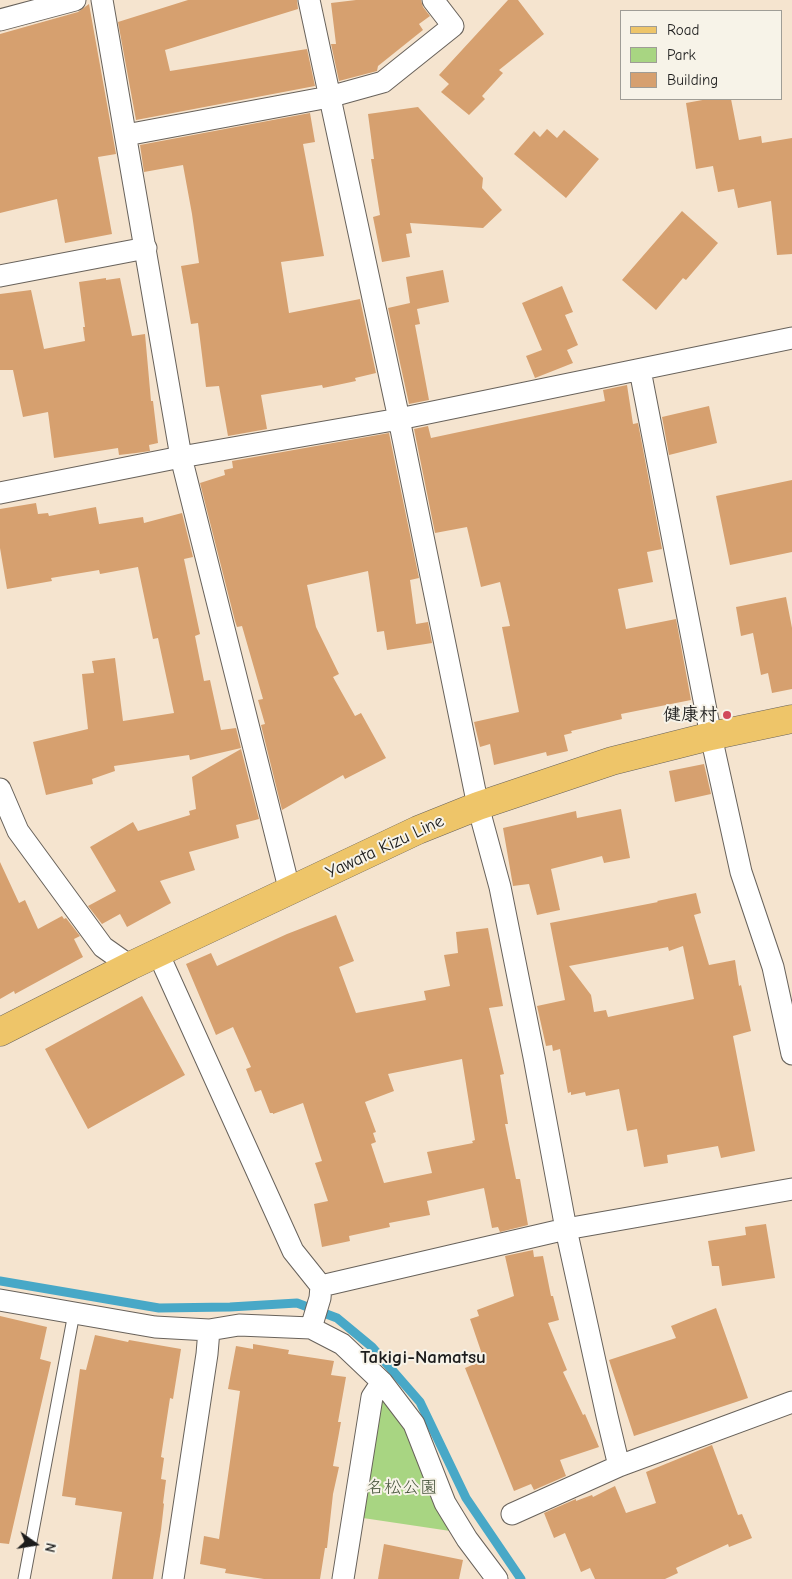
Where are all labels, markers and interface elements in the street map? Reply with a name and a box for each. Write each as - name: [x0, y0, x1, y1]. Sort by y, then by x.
- legend: [620, 10, 782, 100]
- text: Road: [667, 21, 699, 39]
- text: Park: [667, 46, 696, 64]
- text: Building: [667, 71, 718, 89]
- place label: 健康村: [663, 704, 717, 726]
- marker: 健康村: [721, 709, 733, 721]
- street label: Yawata Kizu Line: [323, 810, 447, 884]
- district label: Takigi-Namatsu: [360, 1347, 486, 1369]
- park label: 名松公園: [366, 1477, 438, 1499]
- north arrow: [10, 1519, 60, 1569]
- text: N: [41, 1541, 59, 1554]

